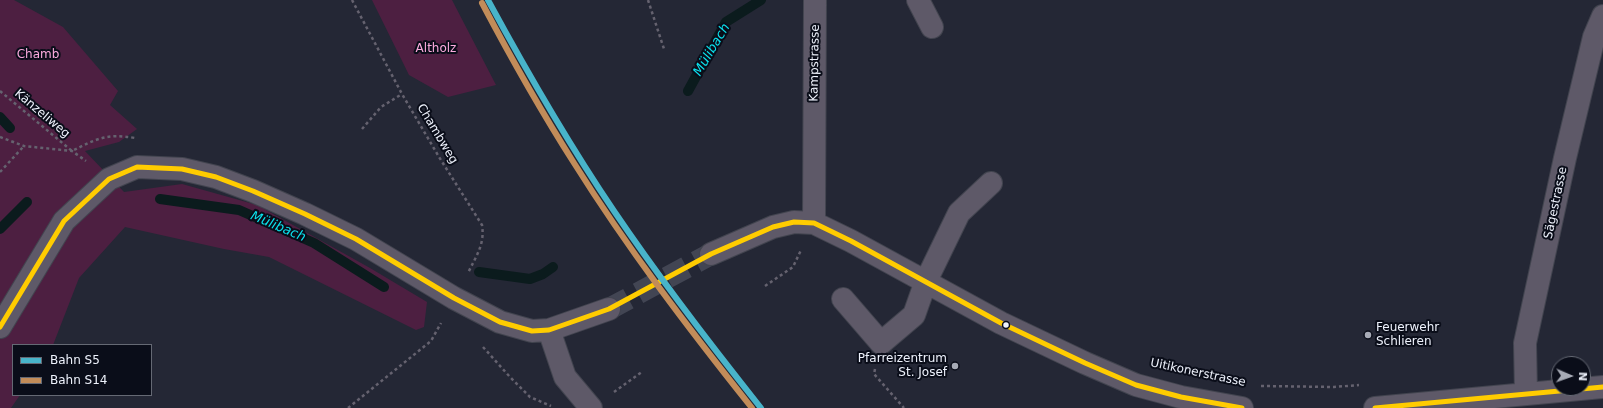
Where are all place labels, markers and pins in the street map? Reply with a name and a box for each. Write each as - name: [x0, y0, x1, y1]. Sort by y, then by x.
- unlabelled marker: [1001, 320, 1011, 330]
- place label: Feuerwehr Schlieren: [1376, 321, 1439, 349]
- marker: Feuerwehr Schlieren: [1363, 330, 1373, 340]
- place label: Pfarreizentrum St. Josef: [858, 352, 947, 380]
- marker: Pfarreizentrum St. Josef: [950, 361, 960, 371]

